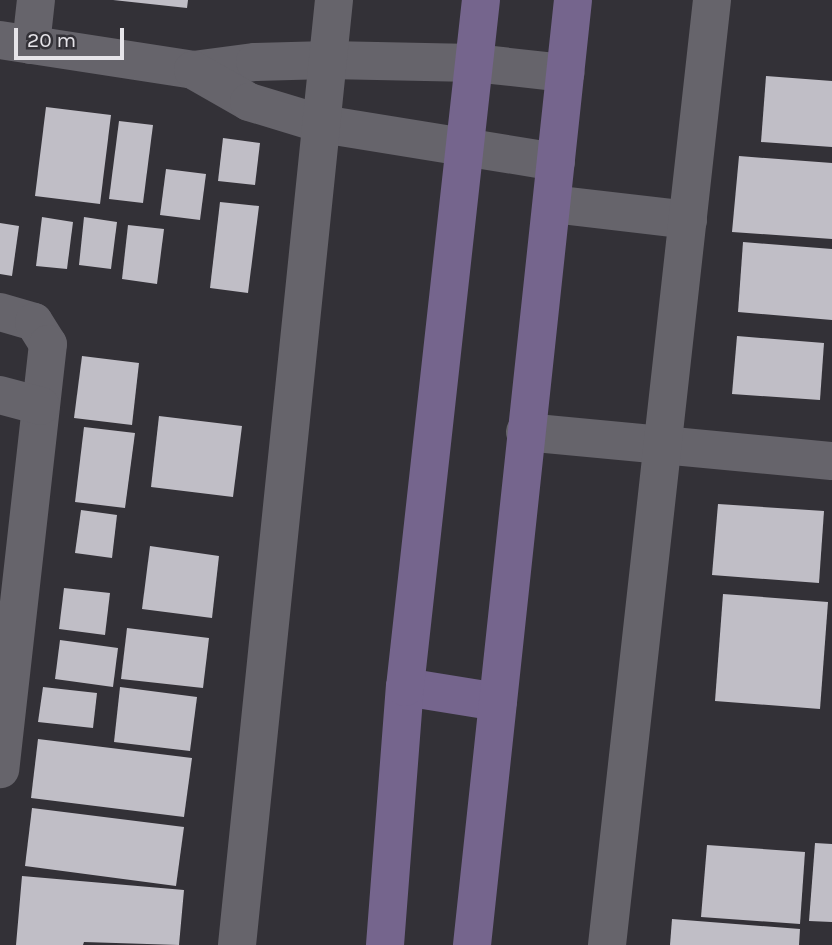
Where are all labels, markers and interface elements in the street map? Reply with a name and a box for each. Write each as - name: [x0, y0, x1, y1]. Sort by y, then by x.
- scale bar: [18, 14, 128, 58]
- text: 20 m: [27, 28, 76, 52]

